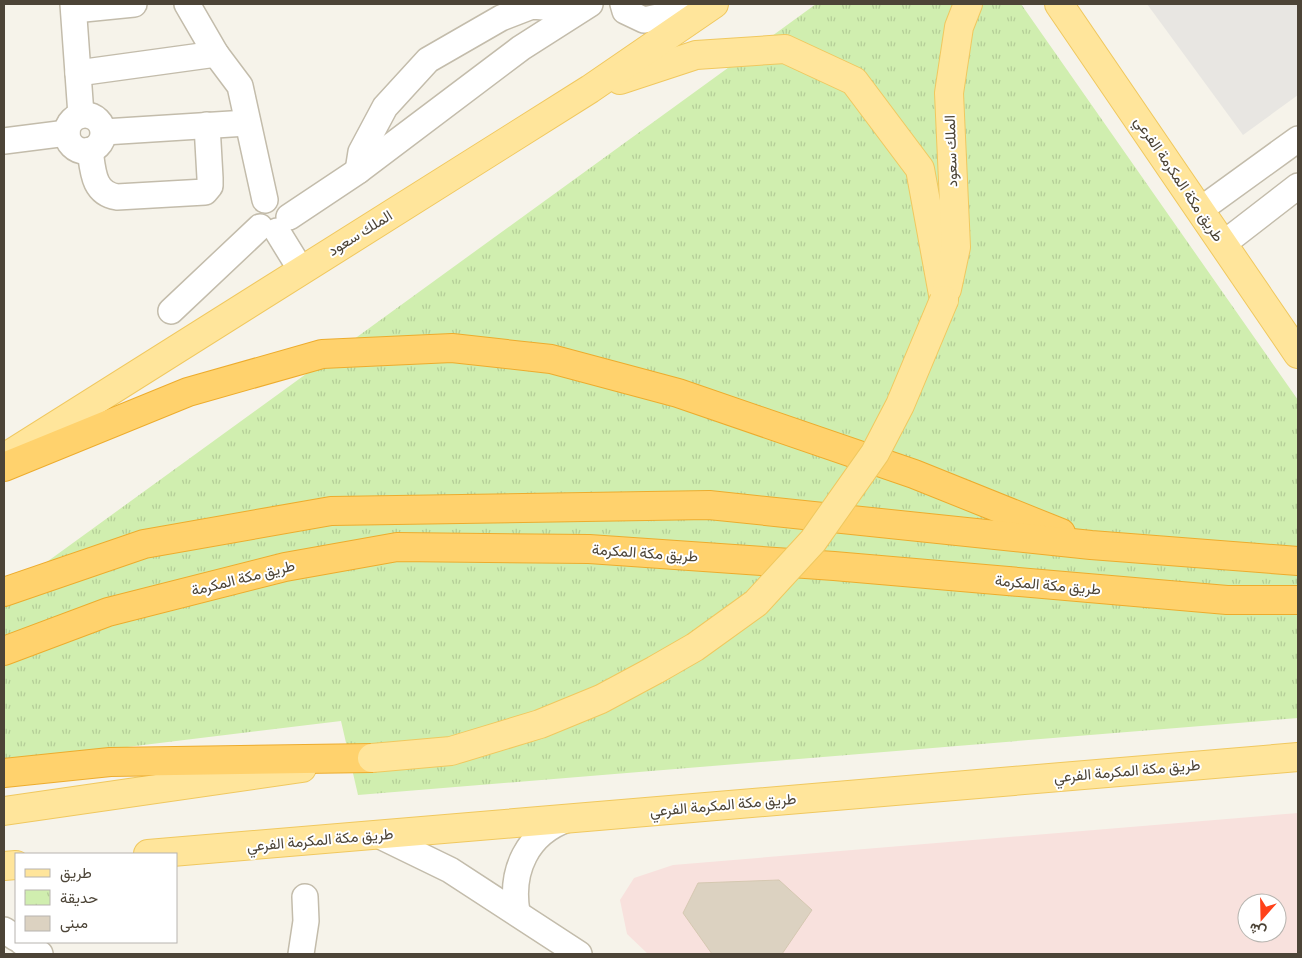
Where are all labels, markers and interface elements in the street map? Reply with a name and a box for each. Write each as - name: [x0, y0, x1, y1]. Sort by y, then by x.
- street label: طريق مكة المكرمة الفرعي: [1127, 113, 1228, 247]
- street label: الملك سعود: [941, 115, 961, 187]
- street label: الملك سعود: [325, 206, 395, 260]
- street label: طريق مكة المكرمة: [591, 540, 699, 567]
- street label: طريق مكة المكرمة: [189, 556, 297, 601]
- street label: طريق مكة المكرمة: [994, 571, 1102, 600]
- street label: طريق مكة المكرمة الفرعي: [1053, 756, 1202, 790]
- street label: طريق مكة المكرمة الفرعي: [649, 790, 798, 824]
- street label: طريق مكة المكرمة الفرعي: [246, 825, 395, 859]
- legend: [15, 853, 178, 943]
- text: طريق: [60, 864, 92, 883]
- text: حديقة: [60, 889, 98, 907]
- north arrow: [1237, 893, 1287, 943]
- text: مبنى: [60, 914, 88, 933]
- text: ش: [1247, 919, 1269, 941]

